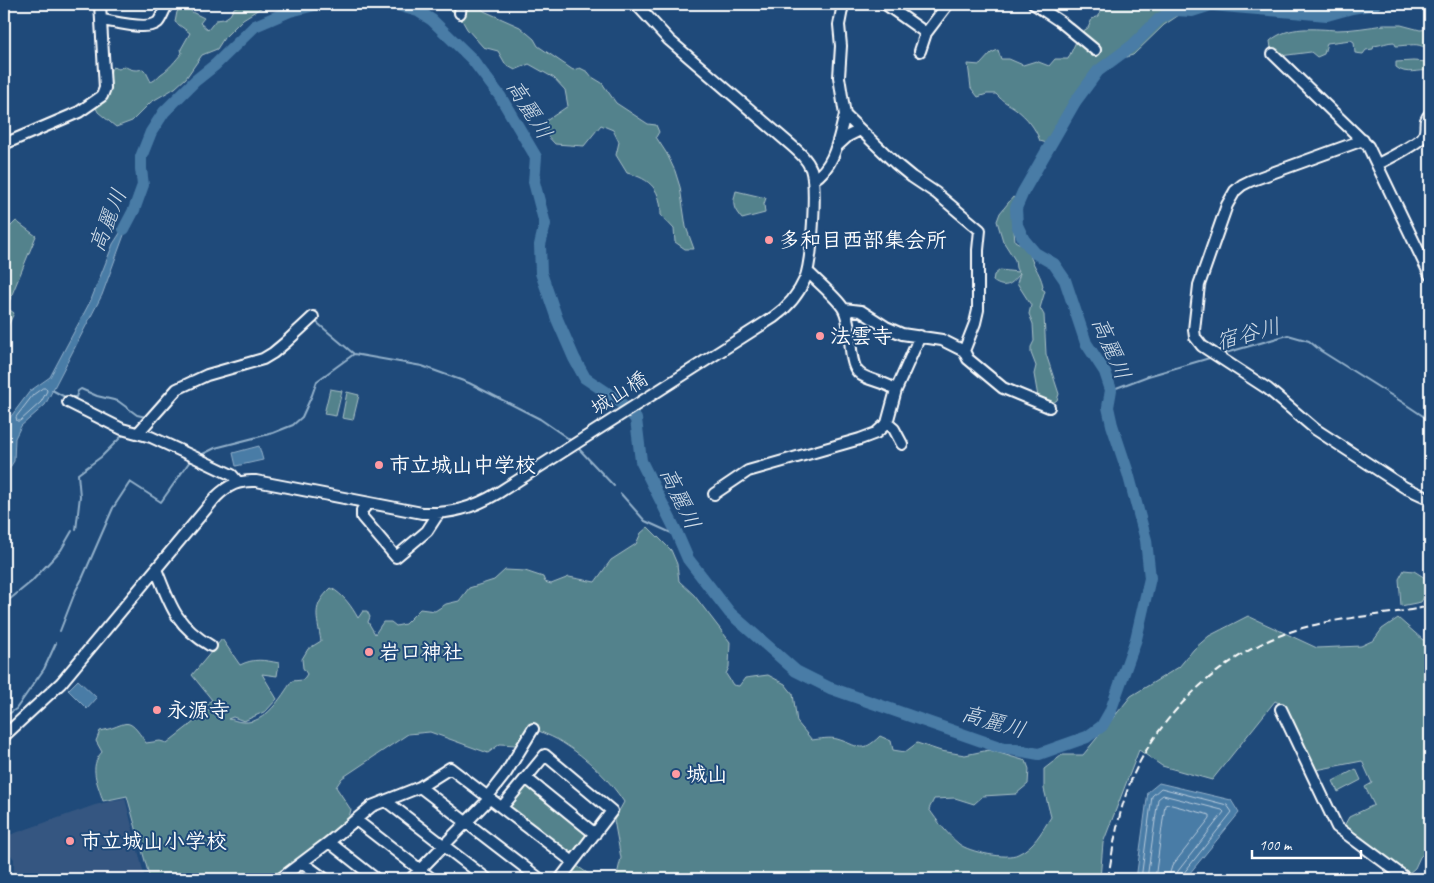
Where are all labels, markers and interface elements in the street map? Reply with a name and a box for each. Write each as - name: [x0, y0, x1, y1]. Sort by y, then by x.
- water label: 高麗川: [500, 74, 559, 145]
- water label: 高麗川: [83, 185, 133, 256]
- place label: 多和目西部集会所: [779, 227, 947, 253]
- marker: 多和目西部集会所: [763, 234, 775, 246]
- water label: 宿谷川: [1213, 312, 1284, 356]
- water label: 高麗川: [1085, 313, 1137, 384]
- place label: 法雲寺: [830, 323, 893, 349]
- marker: 法雲寺: [814, 330, 826, 342]
- street label: 城山橋: [585, 365, 653, 421]
- place label: 市立城山中学校: [389, 452, 536, 478]
- marker: 市立城山中学校: [373, 459, 385, 471]
- water label: 高麗川: [653, 463, 707, 534]
- place label: 岩口神社: [379, 639, 463, 665]
- marker: 岩口神社: [363, 646, 375, 658]
- place label: 永源寺: [167, 697, 230, 723]
- water label: 高麗川: [958, 699, 1029, 745]
- marker: 永源寺: [151, 704, 163, 716]
- place label: 城山: [686, 761, 728, 787]
- marker: 城山: [670, 768, 682, 780]
- place label: 市立城山小学校: [80, 828, 227, 854]
- scale bar: [1252, 828, 1360, 860]
- marker: 市立城山小学校: [64, 835, 76, 847]
- text: 100 m: [1259, 836, 1293, 855]

